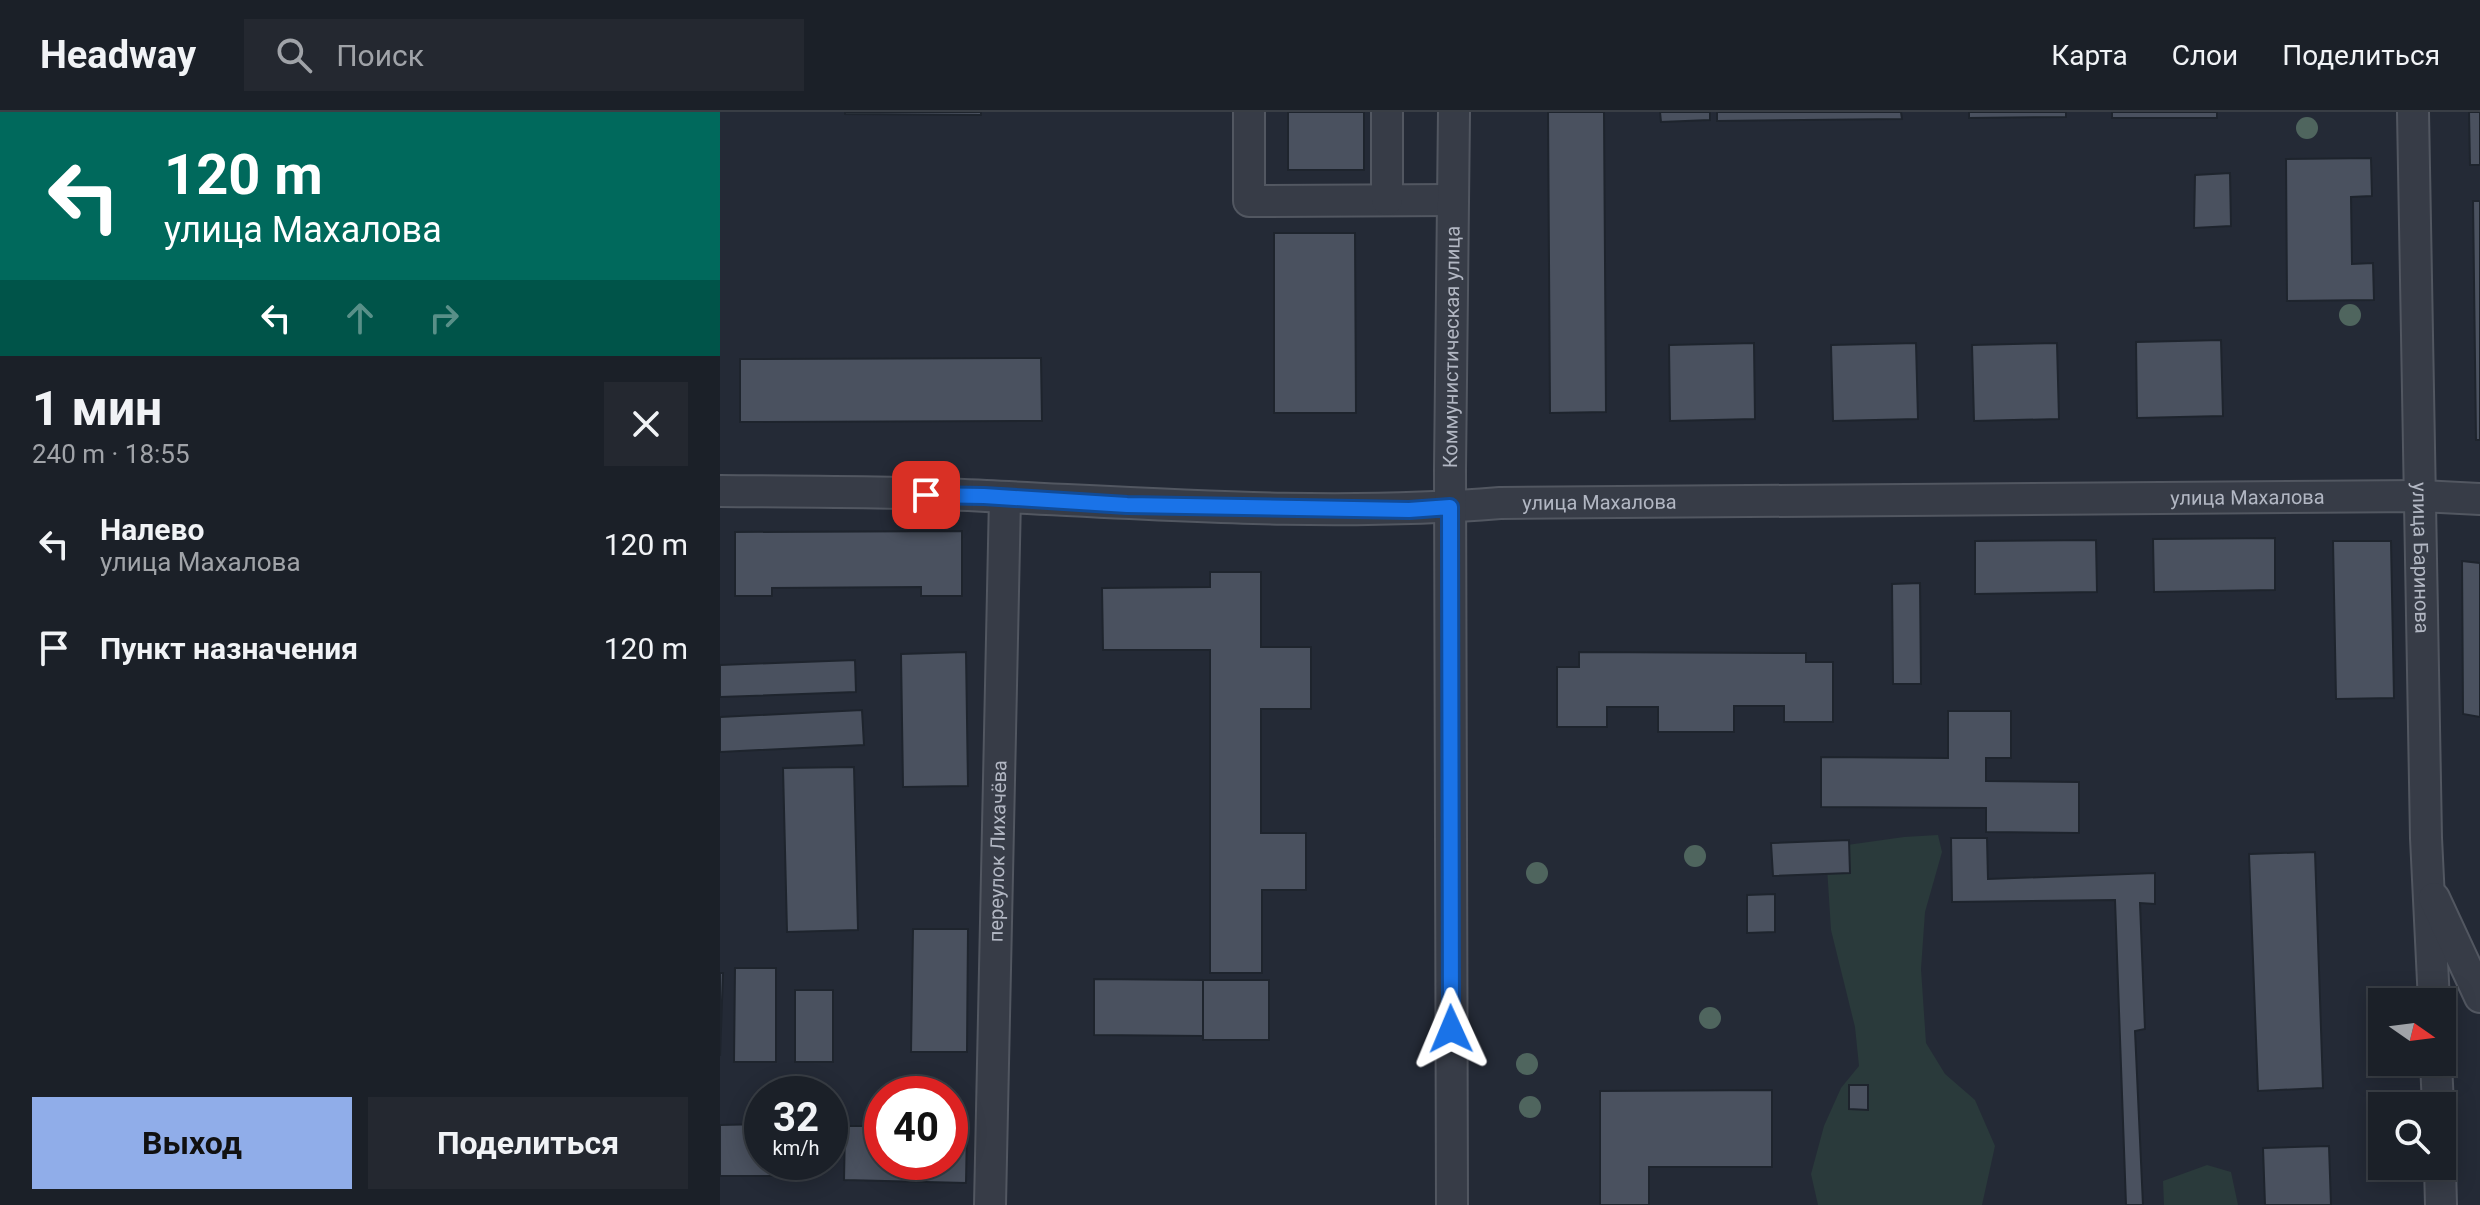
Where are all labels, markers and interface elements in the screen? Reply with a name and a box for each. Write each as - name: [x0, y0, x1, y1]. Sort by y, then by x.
- search box: [244, 19, 804, 91]
- text: Headway: [40, 33, 196, 77]
- icon: search: [272, 33, 316, 77]
- text: Поиск: [336, 38, 424, 73]
- text: Карта: [2051, 39, 2128, 72]
- text: Слои: [2172, 39, 2238, 72]
- text: Поделиться: [2282, 39, 2440, 72]
- text: 120 m: [164, 142, 323, 208]
- icon: left: [32, 144, 136, 248]
- text: улица Махалова: [164, 209, 442, 251]
- street label: Коммунистическая улица: [1438, 226, 1465, 468]
- icon: left: [254, 296, 298, 340]
- icon: ahead: [338, 296, 382, 340]
- icon: right: [422, 296, 466, 340]
- text: 1 мин: [32, 380, 162, 437]
- button: close: [604, 382, 688, 466]
- text: 240 m · 18:55: [32, 439, 190, 469]
- pin: [892, 461, 960, 529]
- icon: arrive: [904, 473, 948, 517]
- street label: улица Баринова: [2408, 482, 2434, 634]
- street label: улица Махалова: [2170, 485, 2325, 510]
- street label: улица Махалова: [1522, 490, 1677, 515]
- text: Налево: [100, 512, 204, 547]
- icon: left: [32, 522, 76, 566]
- text: 120 m: [604, 527, 688, 562]
- text: улица Махалова: [100, 547, 301, 577]
- icon: arrive: [32, 626, 76, 670]
- text: Пункт назначения: [100, 631, 358, 666]
- text: 120 m: [604, 631, 688, 666]
- street label: переулок Лихачёва: [984, 760, 1011, 942]
- position arrow: [1409, 987, 1493, 1071]
- north arrow: [2368, 988, 2456, 1076]
- map controls: [2368, 988, 2456, 1180]
- speed limit sign: 40: [864, 1076, 968, 1180]
- button: search: [2368, 1092, 2456, 1180]
- text: 32: [773, 1094, 819, 1141]
- button: Выход: [32, 1097, 352, 1189]
- button: Поделиться: [368, 1097, 688, 1189]
- text: km/h: [773, 1136, 819, 1160]

